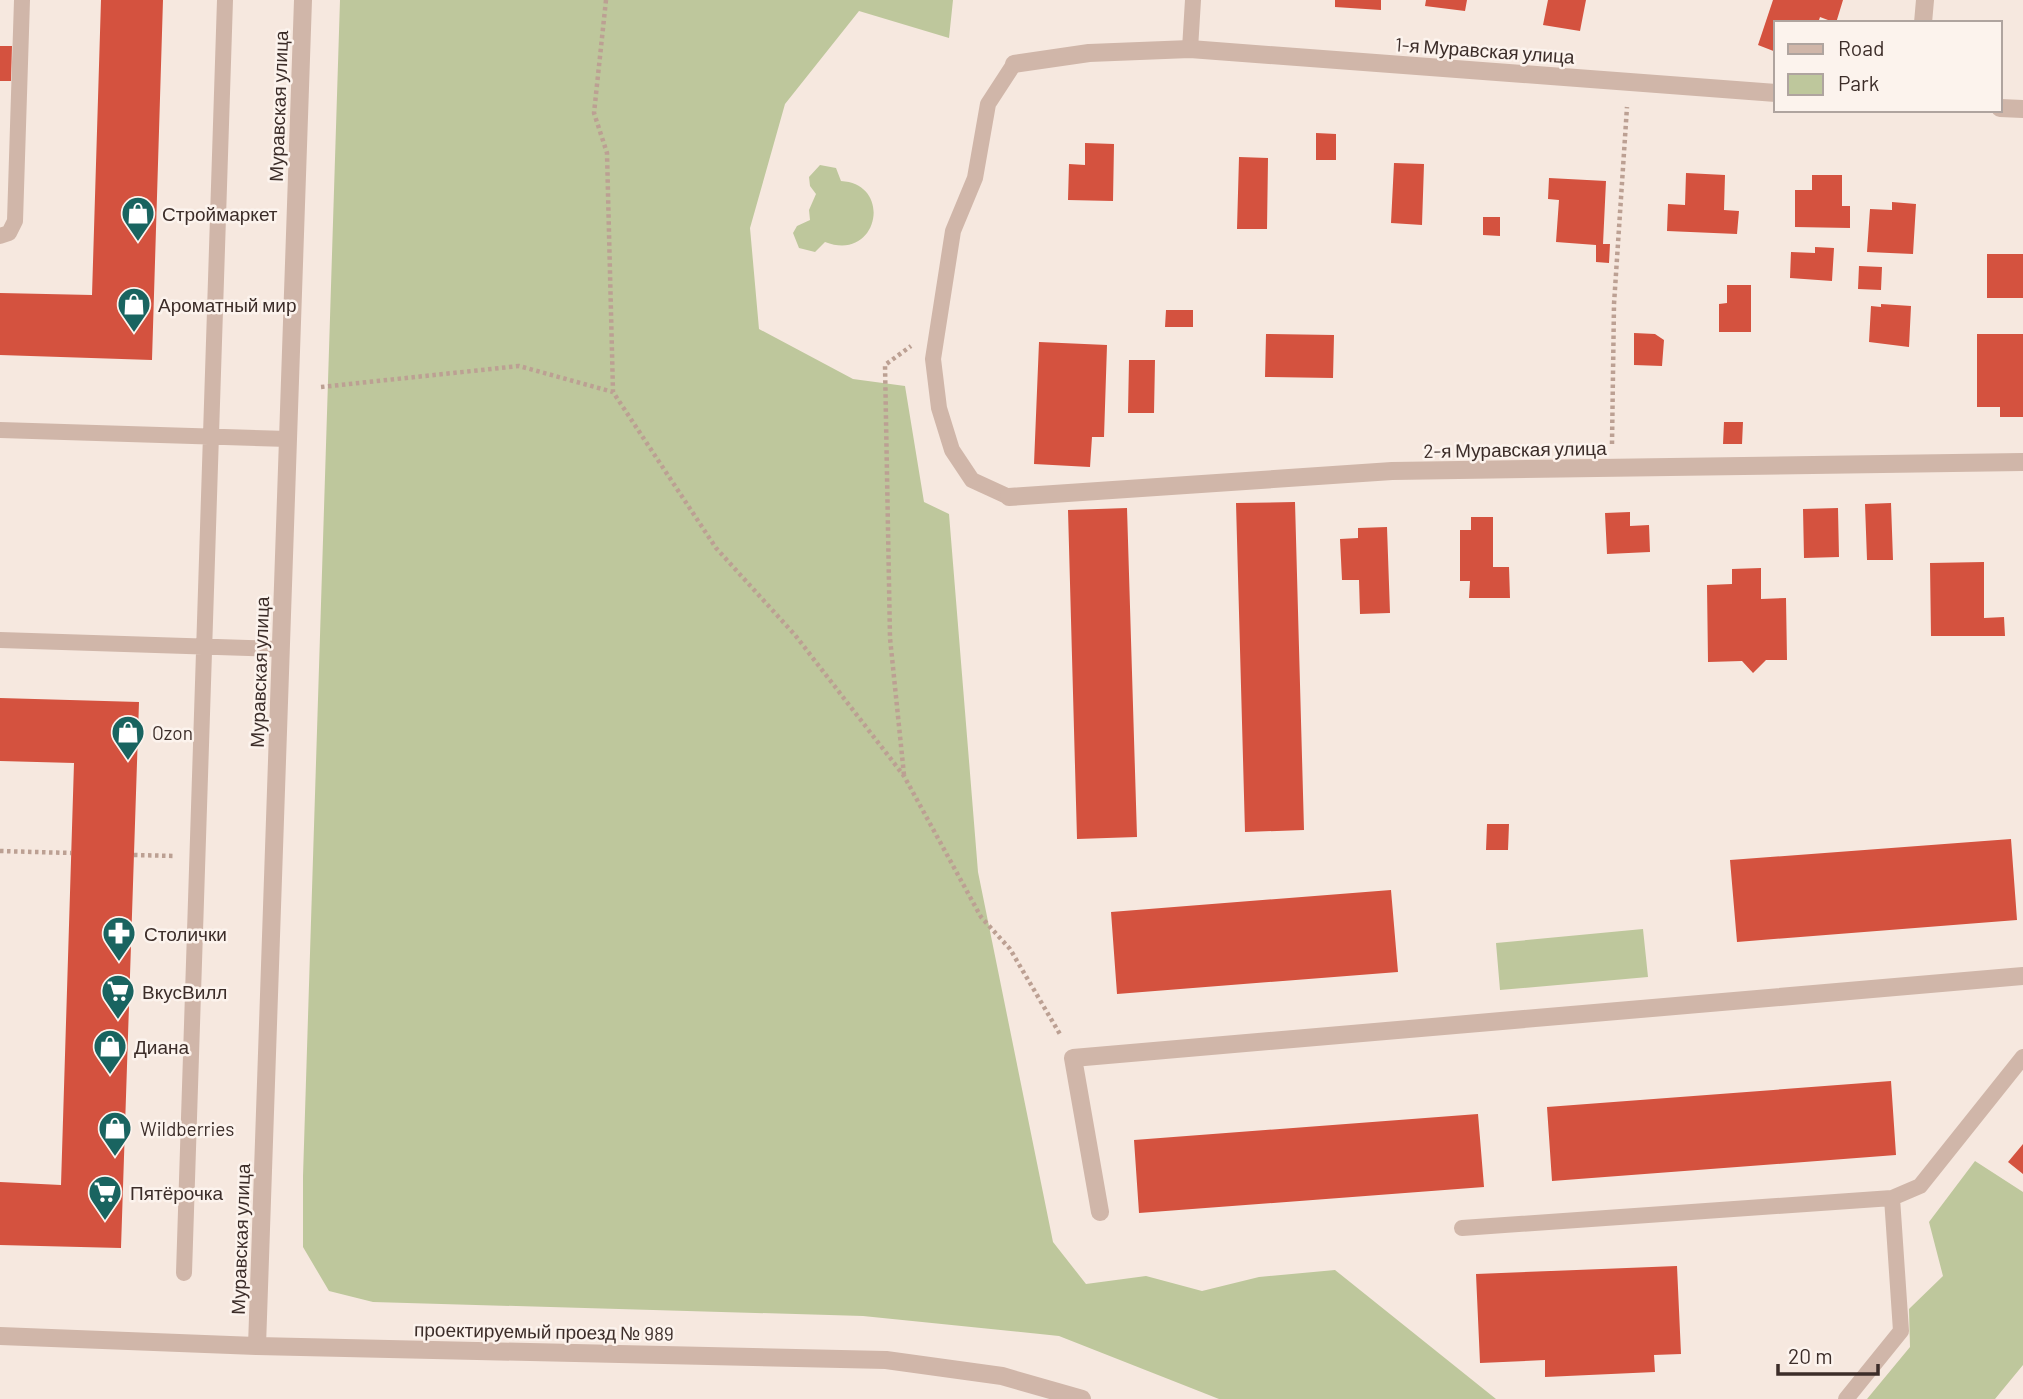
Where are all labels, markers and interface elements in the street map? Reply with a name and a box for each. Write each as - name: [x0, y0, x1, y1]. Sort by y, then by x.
- legend: [1774, 21, 2002, 112]
- street label: Муравская улица: [264, 29, 292, 182]
- street label: 1-я Муравская улица: [1395, 32, 1576, 68]
- text: Road: [1838, 35, 1884, 60]
- text: Park: [1838, 70, 1879, 95]
- shop icon: Строймаркет: [119, 194, 157, 243]
- place label: Строймаркет: [162, 202, 278, 225]
- shop icon: Ароматный мир: [115, 285, 153, 334]
- place label: Ароматный мир: [158, 293, 297, 316]
- street label: 2-я Муравская улица: [1423, 436, 1607, 462]
- street label: Муравская улица: [245, 595, 273, 748]
- shop icon: Ozon: [109, 713, 147, 762]
- place label: Ozon: [152, 721, 193, 744]
- pharmacy icon: Столички: [100, 914, 138, 963]
- place label: Столички: [144, 922, 227, 945]
- supermarket icon: ВкусВилл: [99, 972, 137, 1021]
- place label: ВкусВилл: [142, 980, 227, 1003]
- shop icon: Диана: [91, 1027, 129, 1076]
- place label: Диана: [134, 1035, 190, 1058]
- shop icon: Wildberries: [96, 1109, 134, 1158]
- place label: Wildberries: [140, 1117, 234, 1140]
- street label: Муравская улица: [226, 1162, 254, 1315]
- supermarket icon: Пятёрочка: [86, 1173, 124, 1222]
- place label: Пятёрочка: [130, 1181, 224, 1204]
- street label: проектируемый проезд № 989: [414, 1317, 674, 1345]
- scale bar: [1778, 1332, 1878, 1376]
- text: 20 m: [1788, 1343, 1833, 1368]

